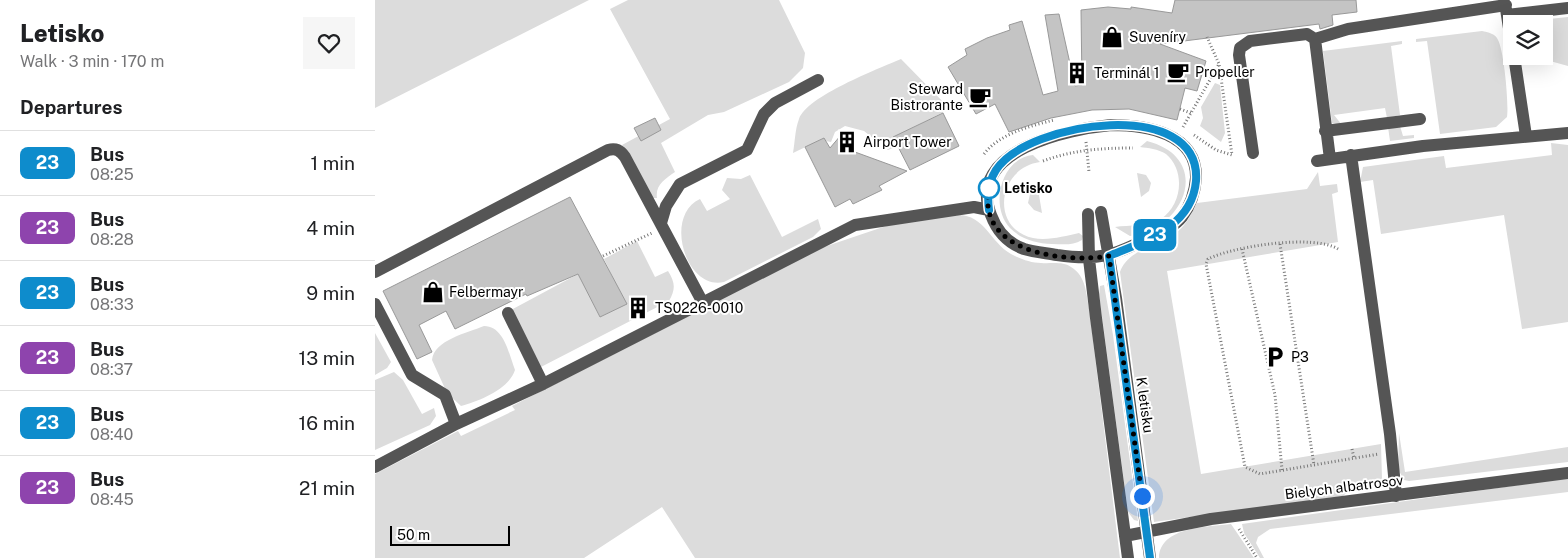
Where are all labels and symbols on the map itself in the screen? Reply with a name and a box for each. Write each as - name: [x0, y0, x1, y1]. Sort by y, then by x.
- shop icon: Suveníry: [1099, 24, 1125, 50]
- place label: Suveníry: [1129, 29, 1187, 45]
- cafe icon: Propeller: [1165, 59, 1191, 85]
- building icon: Terminál 1: [1064, 60, 1090, 86]
- place label: Propeller: [1195, 64, 1255, 80]
- place label: Terminál 1: [1094, 65, 1160, 81]
- place label: Steward Bistrorante: [891, 81, 963, 113]
- cafe icon: Steward Bistrorante: [967, 84, 993, 110]
- building icon: Airport Tower: [834, 129, 860, 155]
- place label: Airport Tower: [863, 134, 952, 150]
- marker: Letisko: [978, 177, 1000, 199]
- place label: Letisko: [1004, 180, 1053, 196]
- line badge: 23: [1133, 219, 1177, 251]
- shop icon: Felbermayr: [420, 279, 446, 305]
- place label: Felbermayr: [449, 284, 524, 300]
- building icon: TS0226-0010: [625, 295, 651, 321]
- place label: TS0226-0010: [655, 300, 743, 316]
- parking icon: P3: [1262, 344, 1288, 370]
- place label: P3: [1291, 349, 1309, 365]
- street label: K letisku: [1133, 376, 1157, 434]
- street label: Bielych albatrosov: [1284, 472, 1404, 502]
- your location: [1130, 484, 1155, 509]
- scale bar: [390, 523, 510, 546]

